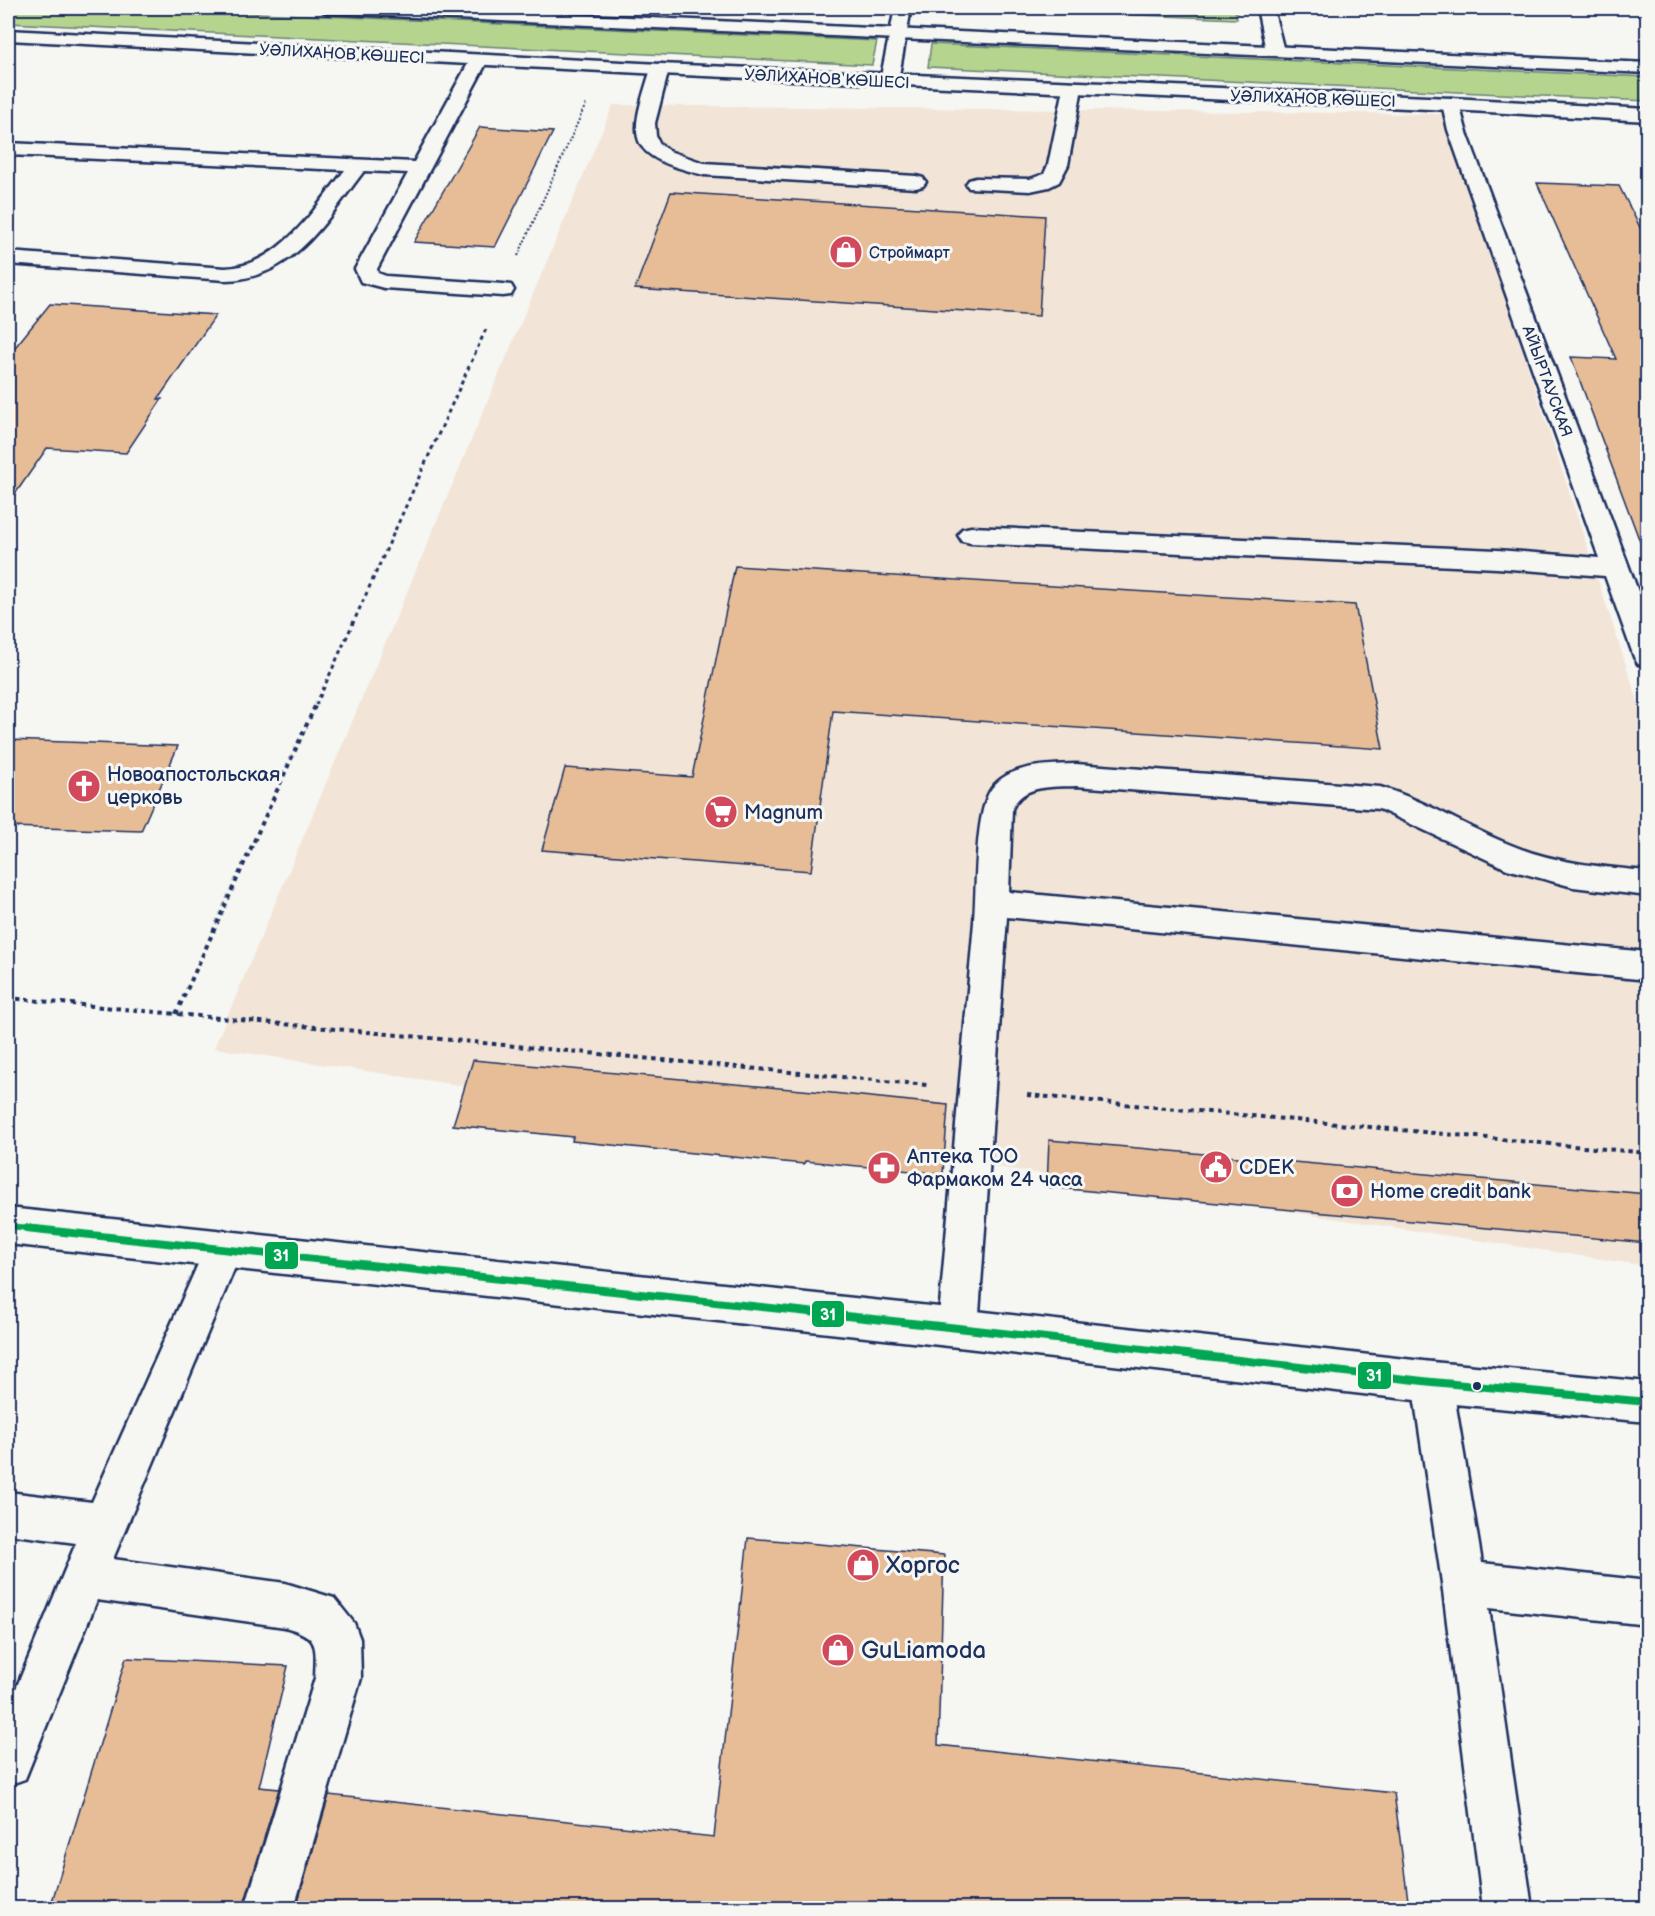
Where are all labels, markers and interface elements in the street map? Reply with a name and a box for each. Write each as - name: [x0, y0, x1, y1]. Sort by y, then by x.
- street label: УӘЛИХАНОВ КӨШЕСІ: [259, 41, 425, 68]
- street label: УӘЛИХАНОВ КӨШЕСІ: [744, 66, 910, 93]
- street label: УӘЛИХАНОВ КӨШЕСІ: [1230, 87, 1396, 112]
- shop icon: Строймарт: [828, 234, 864, 270]
- place label: Строймарт: [869, 244, 950, 263]
- street label: АЙЫРТАУСКАЯ: [1517, 322, 1576, 440]
- place label: Новоапостольская церковь: [107, 763, 280, 810]
- church icon: Новоапостольская церковь: [66, 768, 102, 804]
- supermarket icon: Magnum: [703, 794, 739, 830]
- place label: Magnum: [744, 801, 823, 825]
- place label: Аптека ТОО Фармаком 24 часа: [906, 1145, 1083, 1192]
- public building icon: CDEK: [1198, 1149, 1234, 1185]
- pharmacy icon: Аптека ТОО Фармаком 24 часа: [866, 1150, 902, 1186]
- place label: CDEK: [1239, 1156, 1294, 1180]
- bank icon: Home credit bank: [1329, 1173, 1365, 1209]
- place label: Home credit bank: [1370, 1180, 1531, 1204]
- line badge: 31: [264, 1241, 299, 1270]
- text: 31: [273, 1247, 289, 1266]
- line badge: 31: [811, 1300, 845, 1328]
- text: 31: [820, 1306, 836, 1325]
- line badge: 31: [1357, 1361, 1392, 1390]
- text: 31: [1366, 1367, 1382, 1386]
- unlabelled marker: [1471, 1380, 1483, 1392]
- shop icon: Хоргос: [845, 1547, 881, 1583]
- place label: Хоргос: [886, 1551, 960, 1580]
- shop icon: GuLiamoda: [820, 1632, 856, 1668]
- place label: GuLiamoda: [861, 1636, 986, 1665]

